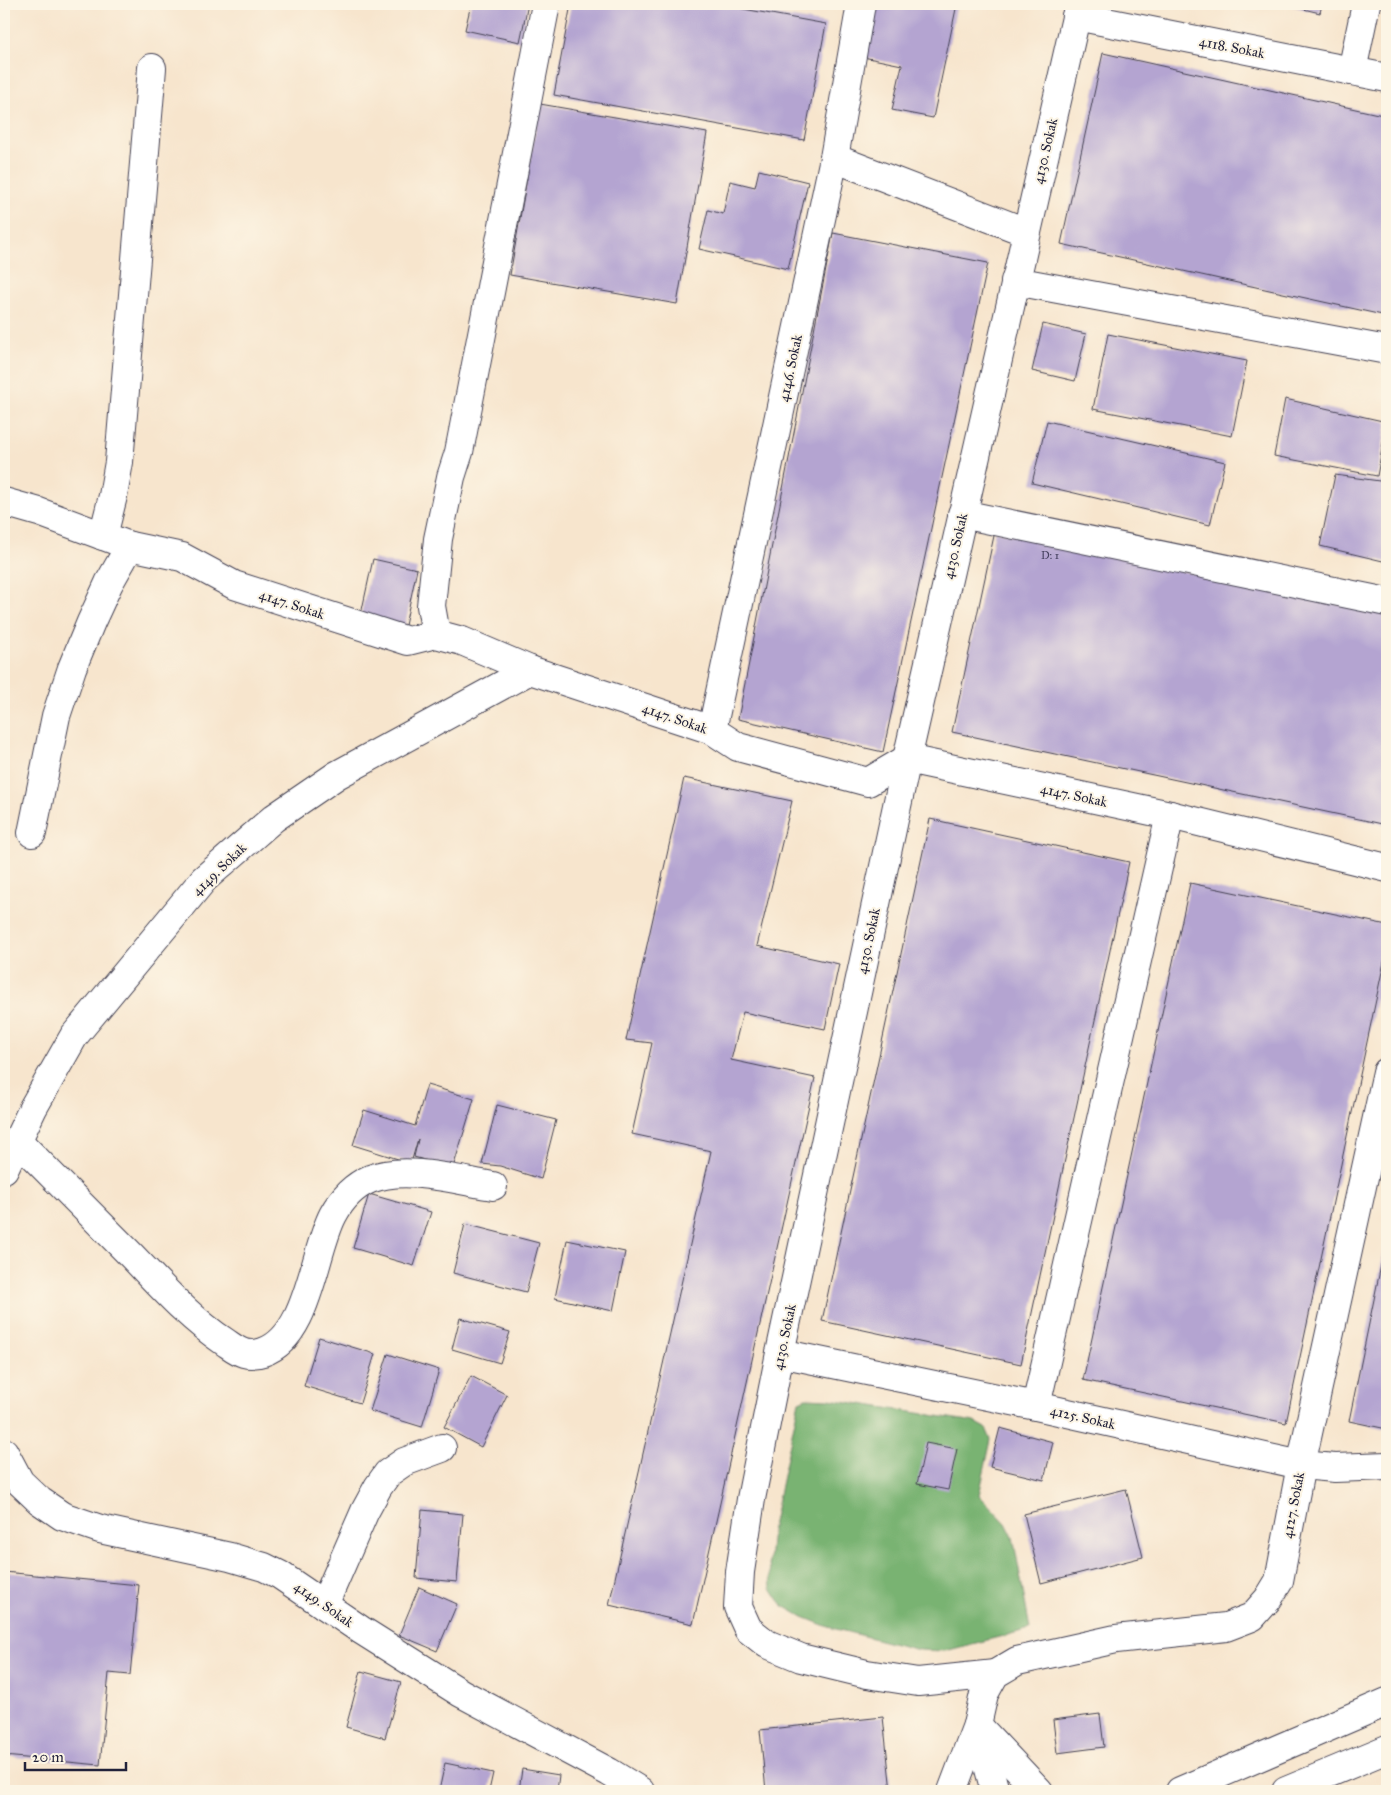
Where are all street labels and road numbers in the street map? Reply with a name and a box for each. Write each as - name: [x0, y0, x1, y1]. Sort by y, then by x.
- street label: 4118. Sokak: [1198, 33, 1267, 62]
- street label: 4130. Sokak: [1030, 116, 1061, 186]
- street label: 4146. Sokak: [775, 332, 806, 403]
- street label: 4130. Sokak: [940, 511, 971, 581]
- street label: 4147. Sokak: [257, 586, 327, 623]
- street label: 4147. Sokak: [640, 699, 710, 738]
- street label: 4147. Sokak: [1039, 780, 1109, 811]
- street label: 4149. Sokak: [189, 839, 250, 899]
- street label: 4130. Sokak: [853, 906, 884, 976]
- street label: 4130. Sokak: [769, 1302, 800, 1372]
- street label: 4125. Sokak: [1049, 1402, 1118, 1433]
- street label: 4127. Sokak: [1279, 1470, 1308, 1540]
- street label: 4149. Sokak: [291, 1578, 357, 1631]

